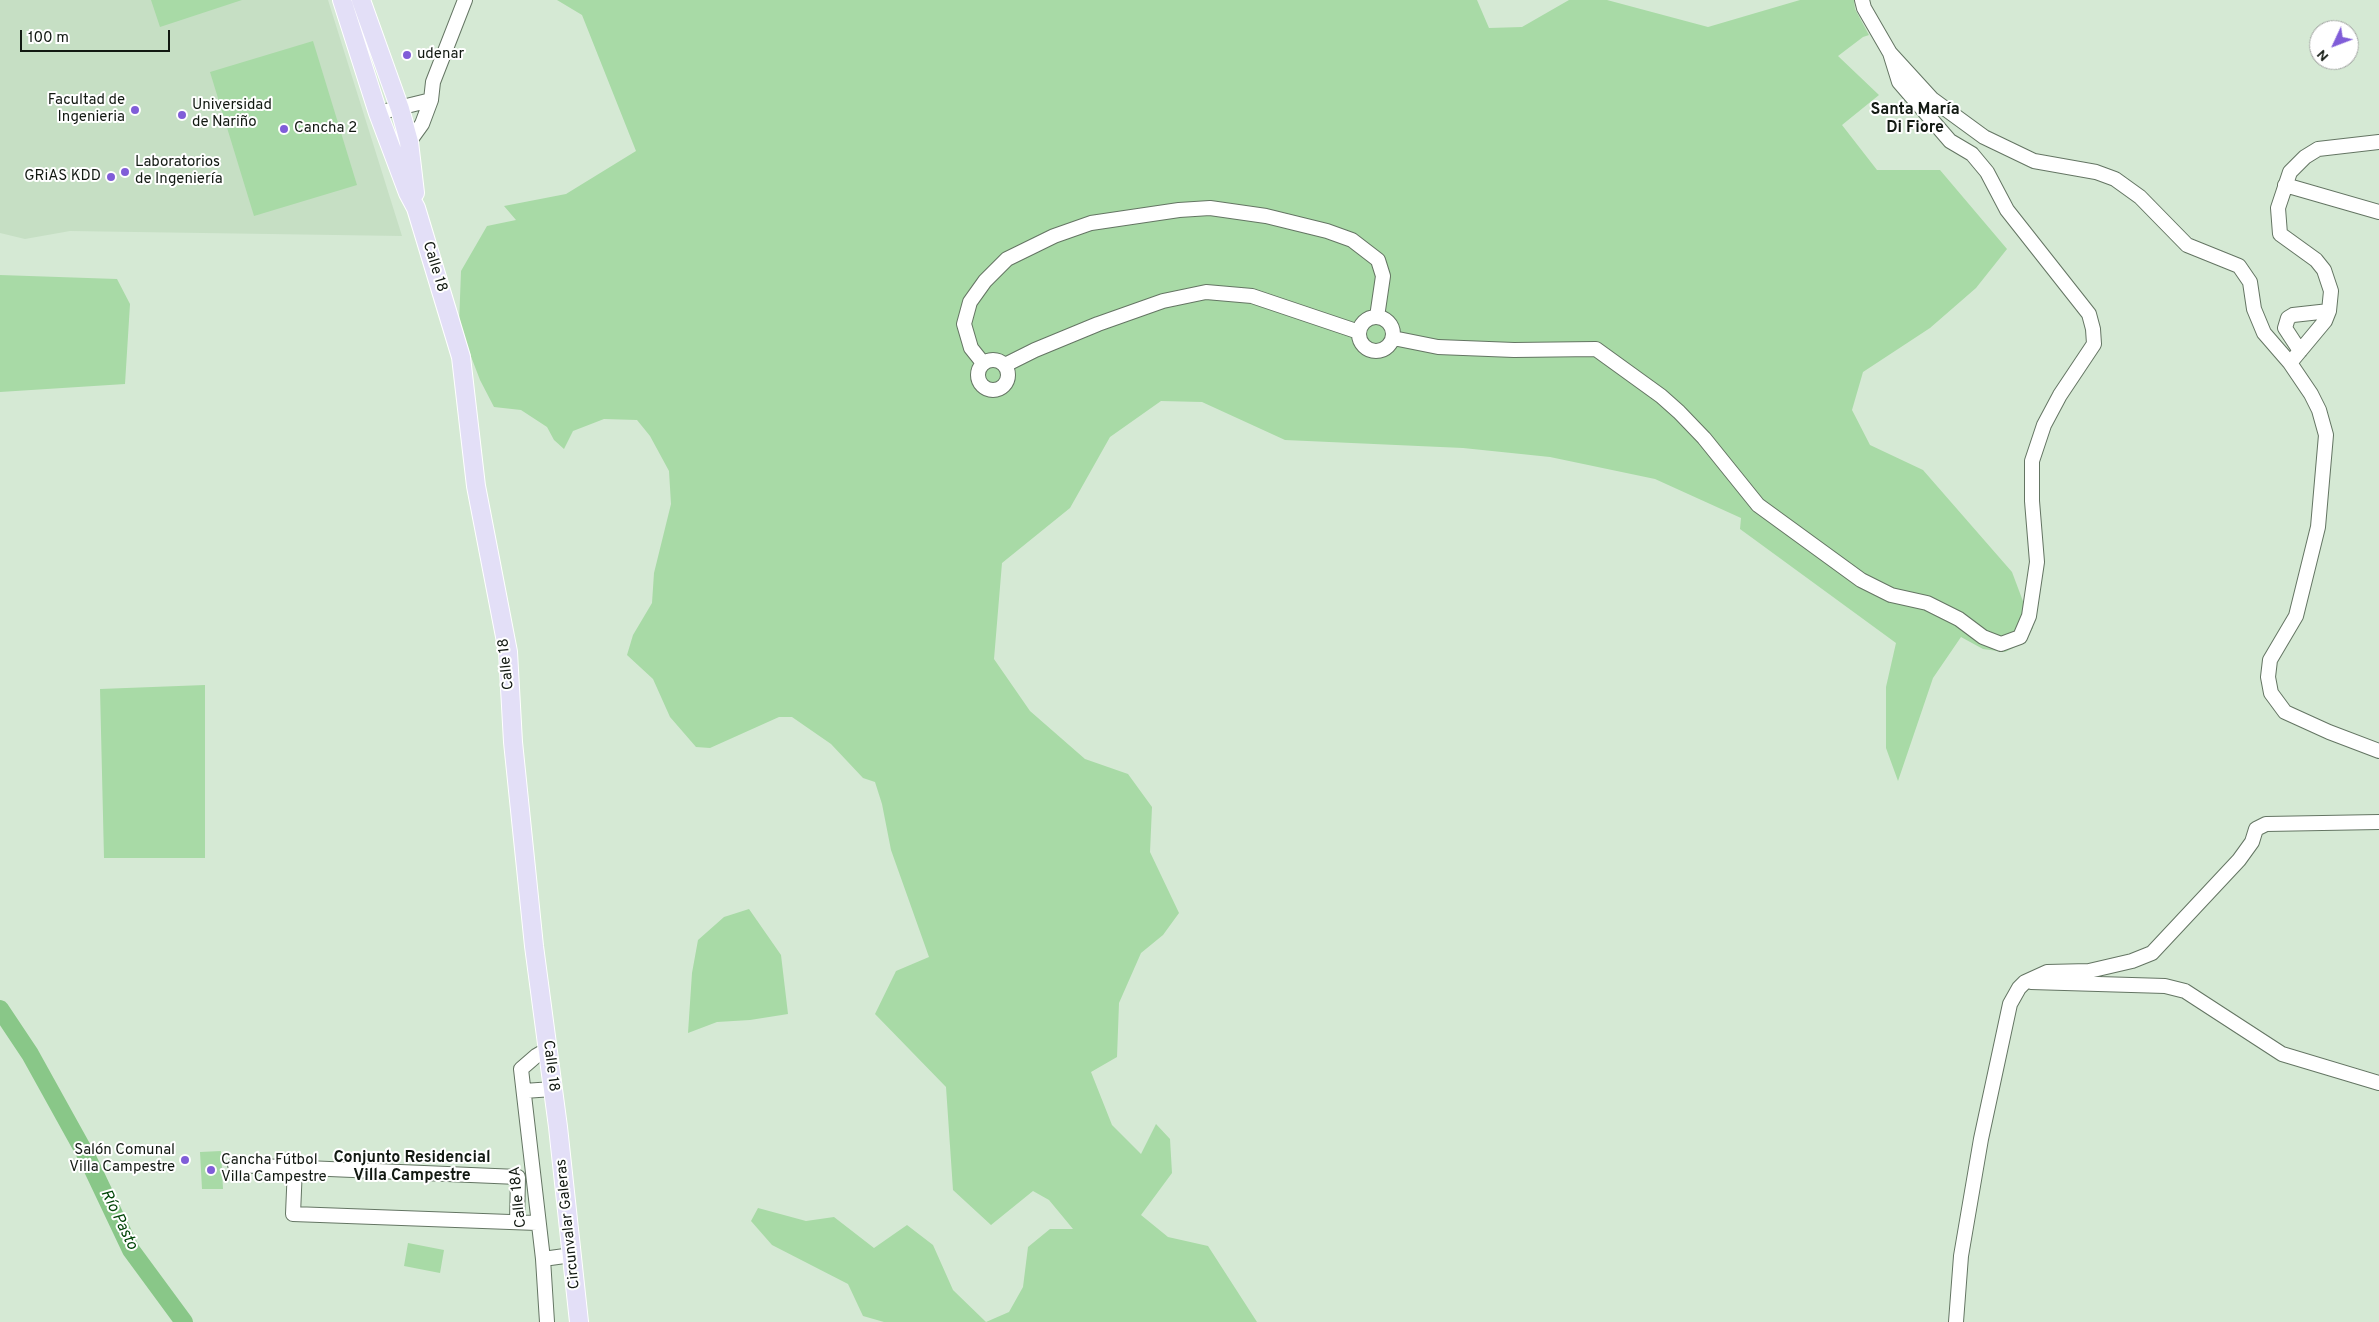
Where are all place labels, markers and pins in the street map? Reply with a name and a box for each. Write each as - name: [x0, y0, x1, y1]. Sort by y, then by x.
- place label: udenar: [417, 46, 464, 64]
- marker: udenar: [401, 49, 413, 61]
- place label: Facultad de Ingenieria: [48, 92, 125, 127]
- place label: Universidad de Nariño: [192, 97, 272, 132]
- marker: Facultad de Ingenieria: [129, 104, 141, 116]
- marker: Universidad de Nariño: [176, 109, 188, 121]
- place label: Cancha 2: [294, 120, 357, 138]
- marker: Cancha 2: [278, 123, 290, 135]
- place label: Laboratorios de Ingeniería: [135, 154, 223, 189]
- marker: Laboratorios de Ingeniería: [119, 166, 131, 178]
- place label: GRiAS KDD: [24, 168, 101, 186]
- marker: GRiAS KDD: [105, 171, 117, 183]
- place label: Salón Comunal Villa Campestre: [69, 1142, 175, 1177]
- place label: Cancha Fútbol Villa Campestre: [221, 1152, 327, 1187]
- marker: Salón Comunal Villa Campestre: [179, 1154, 191, 1166]
- marker: Cancha Fútbol Villa Campestre: [205, 1164, 217, 1176]

